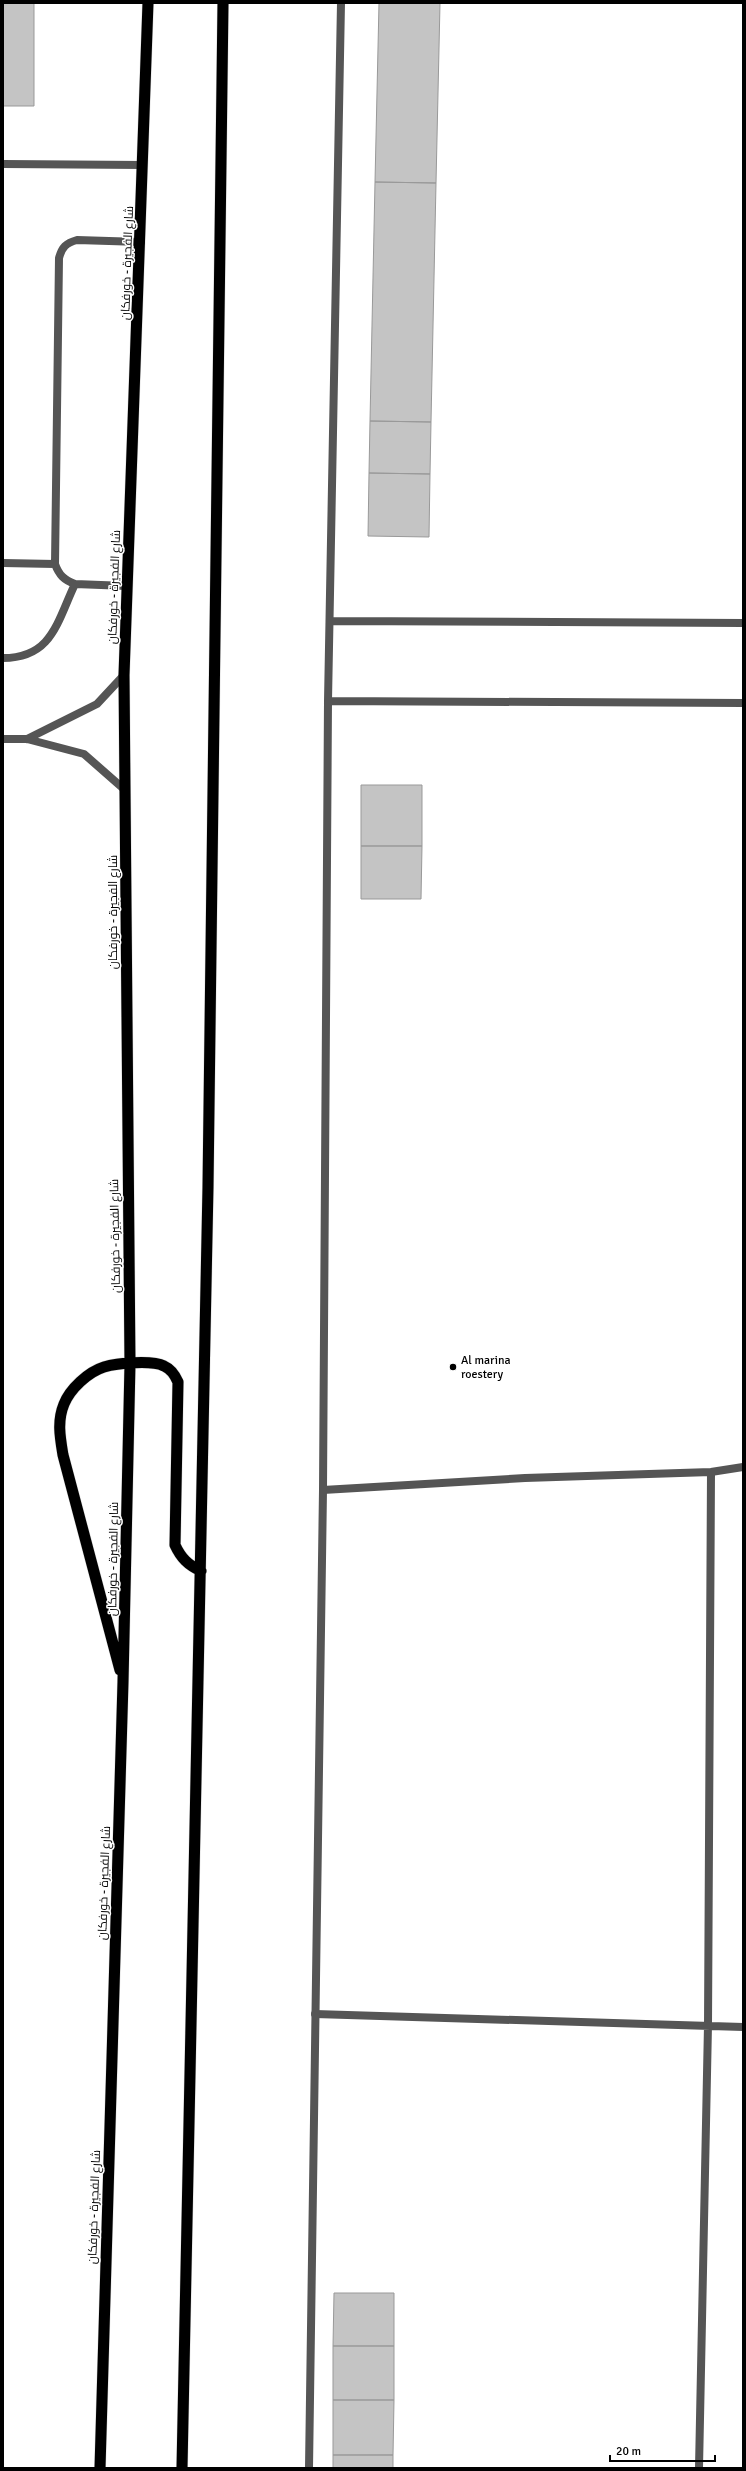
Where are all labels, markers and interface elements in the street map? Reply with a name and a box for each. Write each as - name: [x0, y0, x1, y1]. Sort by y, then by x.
- street label: شارع الفجيرة - خورفكان: [118, 206, 137, 320]
- street label: شارع الفجيرة - خورفكان: [105, 530, 124, 644]
- street label: شارع الفجيرة - خورفكان: [106, 855, 121, 969]
- street label: شارع الفجيرة - خورفكان: [107, 1179, 124, 1293]
- place label: Al marina roestery: [461, 1353, 511, 1382]
- marker: Al marina roestery: [448, 1362, 458, 1372]
- street label: شارع الفجيرة - خورفكان: [105, 1502, 122, 1616]
- street label: شارع الفجيرة - خورفكان: [95, 1826, 114, 1940]
- street label: شارع الفجيرة - خورفكان: [85, 2150, 104, 2264]
- scale bar: [610, 2437, 715, 2463]
- text: 20 m: [616, 2444, 641, 2459]

